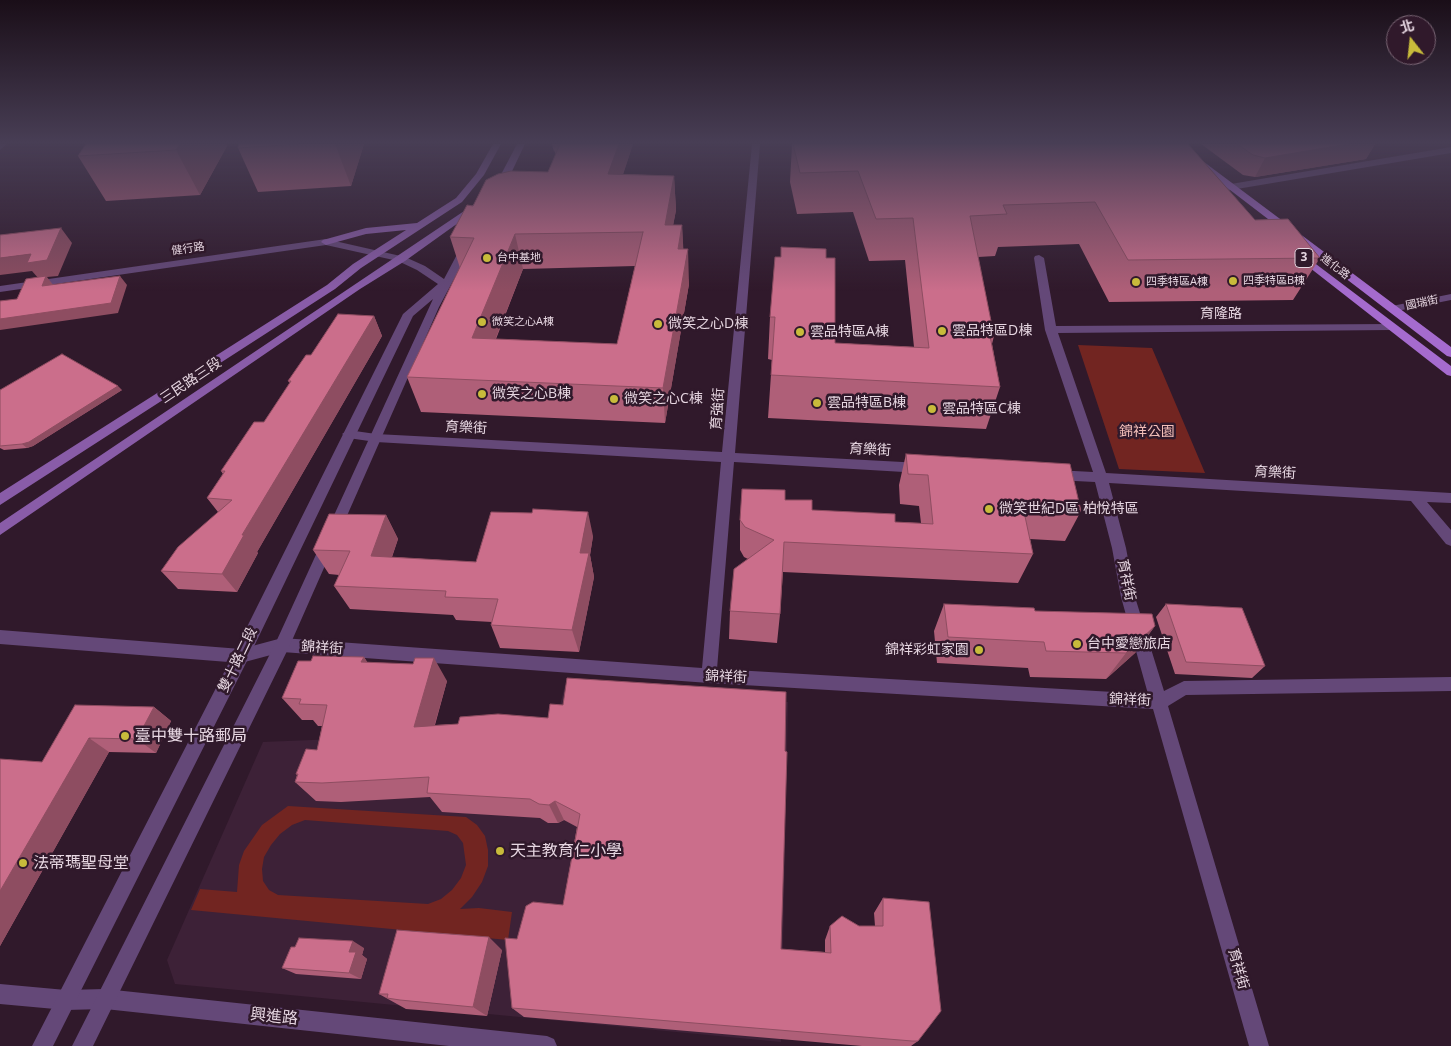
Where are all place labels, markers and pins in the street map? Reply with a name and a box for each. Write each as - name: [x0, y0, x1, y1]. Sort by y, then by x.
- place label: ￼台中基地: [497, 251, 541, 265]
- marker: ￼台中基地: [481, 252, 493, 264]
- place label: 四季特區B棟: [1243, 274, 1305, 288]
- place label: 四季特區A棟: [1146, 275, 1208, 289]
- marker: 四季特區B棟: [1227, 275, 1239, 287]
- marker: 四季特區A棟: [1130, 276, 1142, 288]
- place label: 微笑之心A棟: [492, 315, 554, 329]
- marker: 微笑之心A棟: [476, 316, 488, 328]
- place label: 微笑之心D棟: [668, 316, 748, 332]
- marker: 微笑之心D棟: [652, 318, 664, 330]
- place label: 雲品特區D棟: [952, 323, 1032, 339]
- place label: 雲品特區A棟: [810, 324, 889, 340]
- marker: 雲品特區D棟: [936, 325, 948, 337]
- marker: 雲品特區A棟: [794, 326, 806, 338]
- place label: 微笑之心B棟: [492, 386, 571, 402]
- marker: 微笑之心B棟: [476, 388, 488, 400]
- place label: 微笑之心C棟: [624, 391, 703, 407]
- marker: 微笑之心C棟: [608, 393, 620, 405]
- place label: 雲品特區B棟: [827, 395, 906, 411]
- marker: 雲品特區B棟: [811, 397, 823, 409]
- place label: 雲品特區C棟: [942, 401, 1021, 417]
- marker: 雲品特區C棟: [926, 403, 938, 415]
- place label: 微笑世紀D區 柏悅特區: [999, 501, 1139, 517]
- marker: 微笑世紀D區 柏悅特區: [983, 503, 995, 515]
- place label: 台中愛戀旅店: [1087, 636, 1171, 652]
- marker: 台中愛戀旅店: [1071, 638, 1083, 650]
- place label: 錦祥彩虹家園: [885, 642, 969, 658]
- marker: 錦祥彩虹家園: [973, 644, 985, 656]
- place label: 臺中雙十路郵局: [135, 726, 247, 746]
- marker: 臺中雙十路郵局: [119, 730, 131, 742]
- place label: 天主教育仁小學: [510, 841, 622, 861]
- marker: 天主教育仁小學: [494, 845, 506, 857]
- place label: 法蒂瑪聖母堂: [33, 853, 129, 873]
- marker: 法蒂瑪聖母堂: [17, 857, 29, 869]

